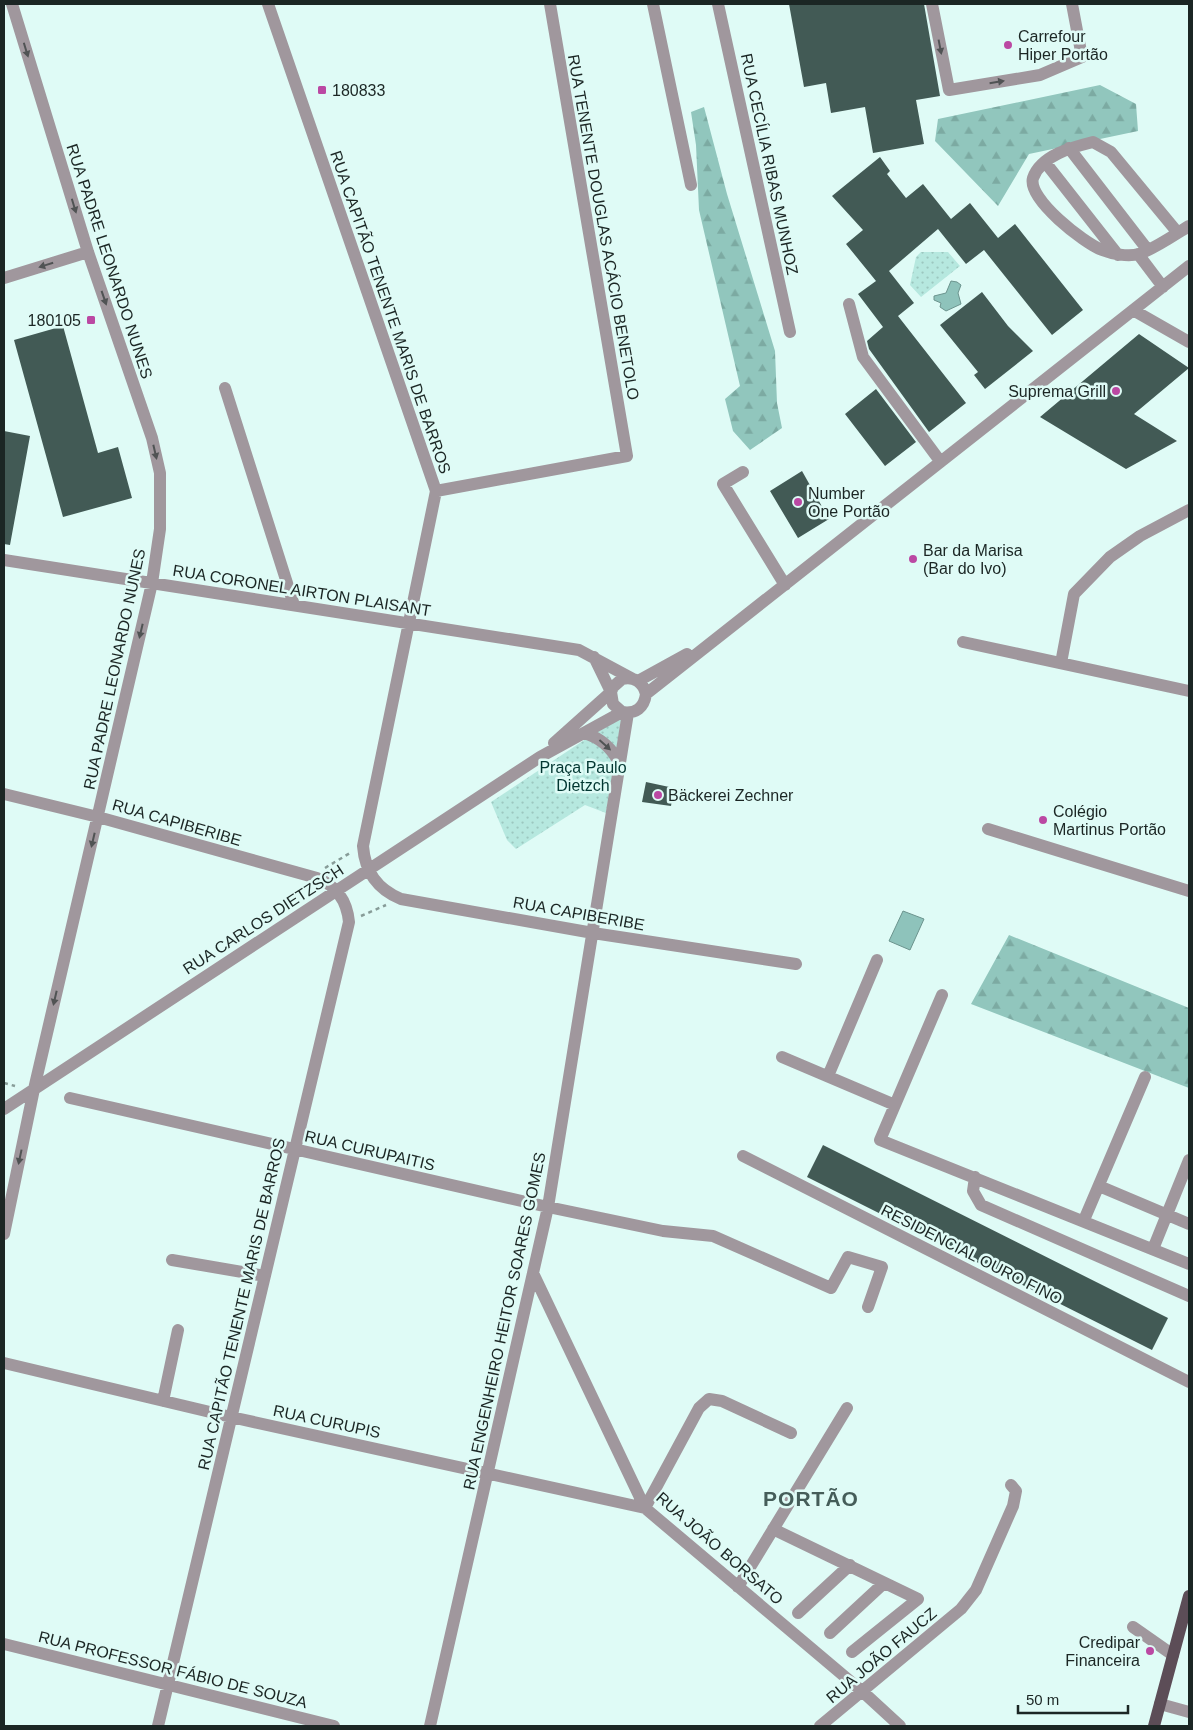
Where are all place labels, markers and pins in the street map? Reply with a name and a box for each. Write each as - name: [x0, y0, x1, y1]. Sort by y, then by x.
- place label: Carrefour Hiper Portão: [1018, 28, 1108, 63]
- marker: Carrefour Hiper Portão: [1002, 39, 1014, 51]
- place label: 180833: [332, 82, 385, 99]
- marker: 180833: [316, 84, 328, 96]
- place label: 180105: [28, 312, 81, 329]
- marker: 180105: [85, 314, 97, 326]
- place label: Suprema Grill: [1008, 383, 1106, 400]
- marker: Suprema Grill: [1110, 385, 1122, 397]
- place label: Number One Portão: [808, 485, 890, 520]
- marker: Number One Portão: [792, 496, 804, 508]
- place label: Bar da Marisa (Bar do Ivo): [923, 542, 1023, 577]
- marker: Bar da Marisa (Bar do Ivo): [907, 553, 919, 565]
- place label: Bäckerei Zechner: [668, 787, 794, 804]
- marker: Bäckerei Zechner: [652, 789, 664, 801]
- place label: Colégio Martinus Portão: [1053, 803, 1166, 838]
- marker: Colégio Martinus Portão: [1037, 814, 1049, 826]
- place label: Credipar Financeira: [1065, 1634, 1141, 1669]
- marker: Credipar Financeira: [1144, 1645, 1156, 1657]

